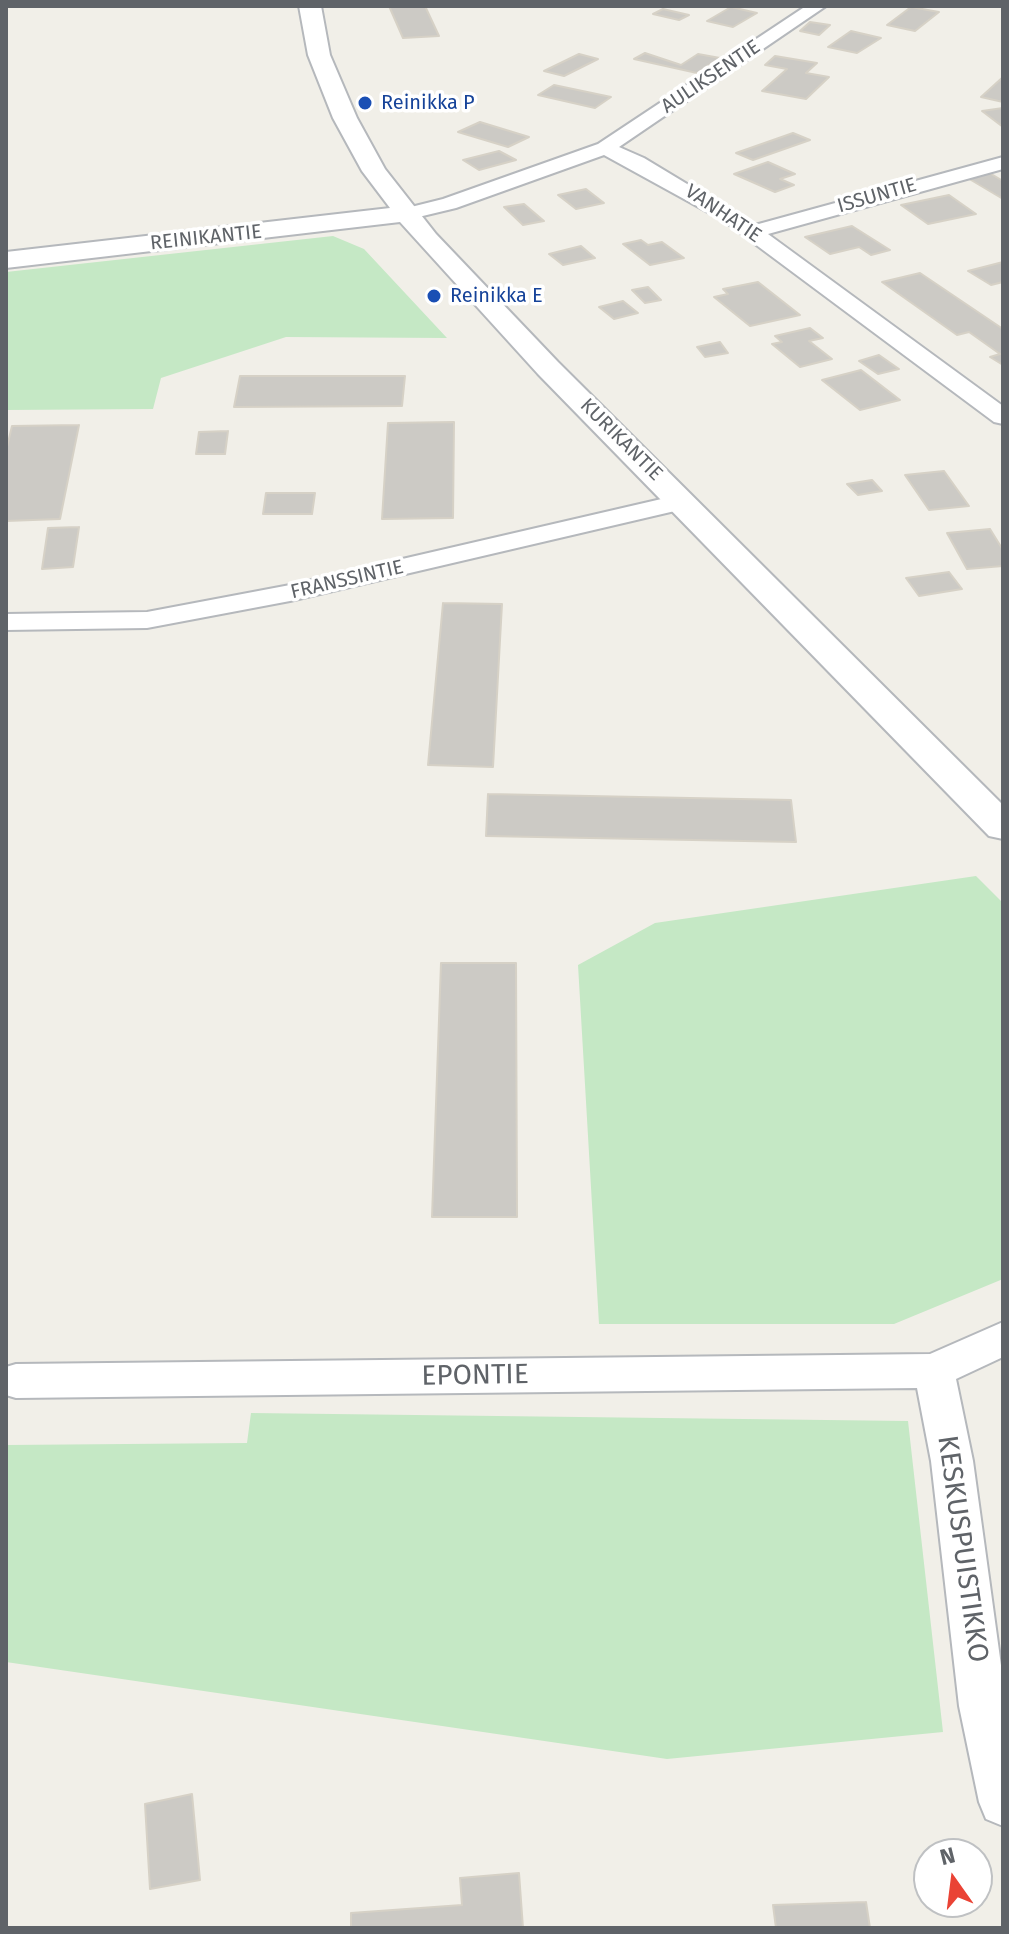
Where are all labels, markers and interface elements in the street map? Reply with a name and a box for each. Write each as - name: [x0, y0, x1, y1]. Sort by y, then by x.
- street label: AULIKSENTIE: [657, 35, 765, 119]
- place label: Reinikka P: [381, 91, 475, 115]
- marker: Reinikka P: [356, 94, 374, 112]
- street label: ISSUNTIE: [835, 173, 919, 219]
- street label: VANHATIE: [680, 180, 766, 248]
- street label: REINIKANTIE: [149, 220, 263, 256]
- place label: Reinikka E: [450, 284, 543, 308]
- marker: Reinikka E: [425, 287, 443, 305]
- street label: KURIKANTIE: [575, 394, 667, 486]
- street label: FRANSSINTIE: [288, 555, 406, 605]
- street label: EPONTIE: [421, 1358, 529, 1394]
- street label: KESKUSPUISTIKKO: [929, 1433, 995, 1665]
- north arrow: [913, 1838, 993, 1918]
- text: N: [937, 1841, 958, 1871]

